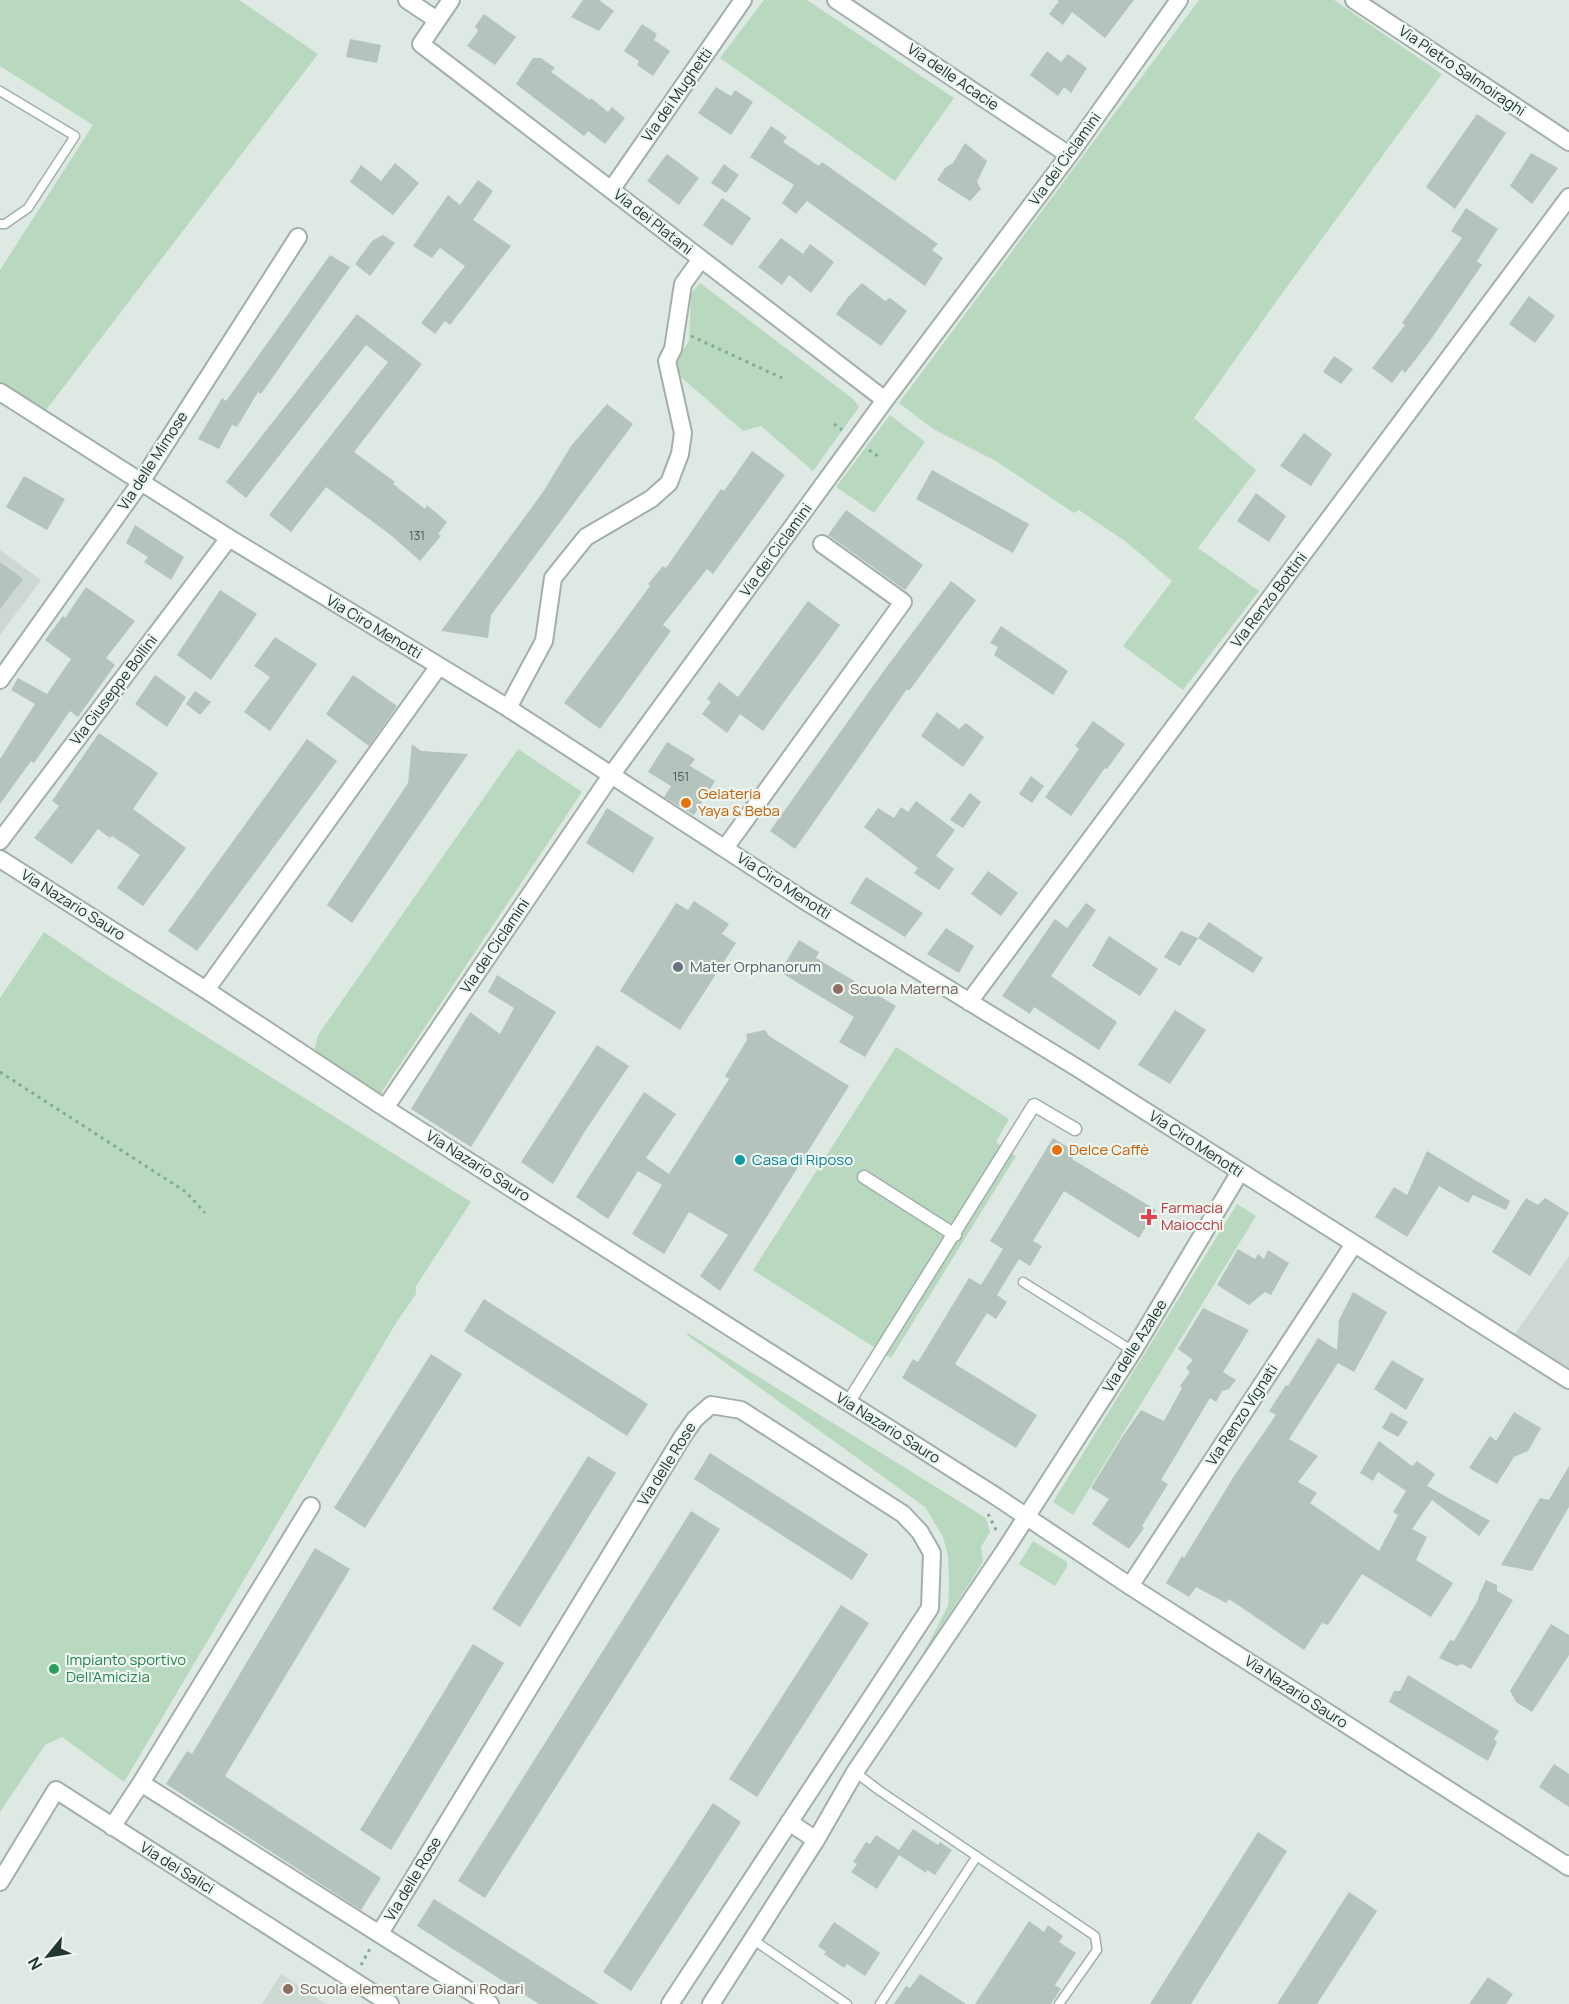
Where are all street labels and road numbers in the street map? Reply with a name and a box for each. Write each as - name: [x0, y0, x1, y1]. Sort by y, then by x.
- street label: Via Pietro Salmoiraghi: [1395, 20, 1530, 121]
- street label: Via delle Acacie: [903, 38, 1003, 115]
- street label: Via dei Mughetti: [636, 43, 717, 146]
- street label: Via dei Ciclamini: [1024, 108, 1106, 210]
- street label: Via dei Platani: [609, 184, 697, 259]
- street label: Via delle Mimose: [113, 407, 193, 514]
- street label: Via dei Ciclamini: [735, 499, 817, 601]
- street label: Via Renzo Bottini: [1226, 548, 1312, 652]
- street label: Via Ciro Menotti: [322, 590, 426, 664]
- street label: Via Giuseppe Bollini: [65, 630, 162, 749]
- street label: Via Ciro Menotti: [733, 847, 835, 924]
- street label: Via Nazario Sauro: [17, 864, 130, 945]
- street label: Via dei Ciclamini: [455, 894, 534, 997]
- street label: Via Ciro Menotti: [1145, 1105, 1247, 1182]
- street label: Via Nazario Sauro: [422, 1125, 535, 1206]
- street label: Via delle Azalee: [1097, 1295, 1172, 1396]
- street label: Via Renzo Vignati: [1201, 1360, 1282, 1470]
- street label: Via Nazario Sauro: [832, 1387, 945, 1468]
- street label: Via delle Rose: [633, 1418, 701, 1510]
- street label: Via Nazario Sauro: [1240, 1650, 1352, 1733]
- street label: Via delle Rose: [379, 1832, 446, 1925]
- street label: Via dei Salici: [136, 1836, 218, 1899]

